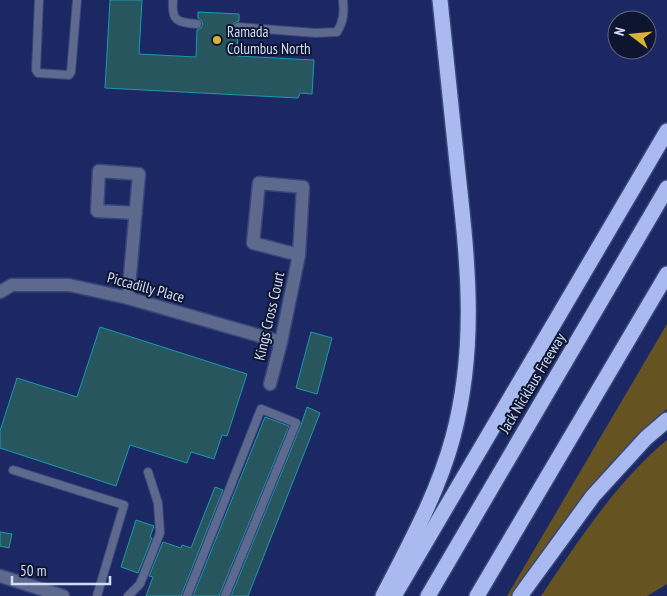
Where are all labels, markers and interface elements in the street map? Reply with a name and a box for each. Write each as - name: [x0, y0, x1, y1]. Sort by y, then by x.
- north arrow: [607, 10, 657, 60]
- place label: Ramada Columbus North: [227, 22, 311, 58]
- text: N: [610, 25, 629, 38]
- marker: Ramada Columbus North: [211, 34, 223, 46]
- street label: Piccadilly Place: [105, 268, 187, 306]
- street label: Kings Cross Court: [250, 270, 288, 362]
- street label: Jack Nicklaus Freeway: [494, 329, 570, 437]
- scale bar: [12, 554, 110, 586]
- text: 50 m: [20, 561, 46, 580]

